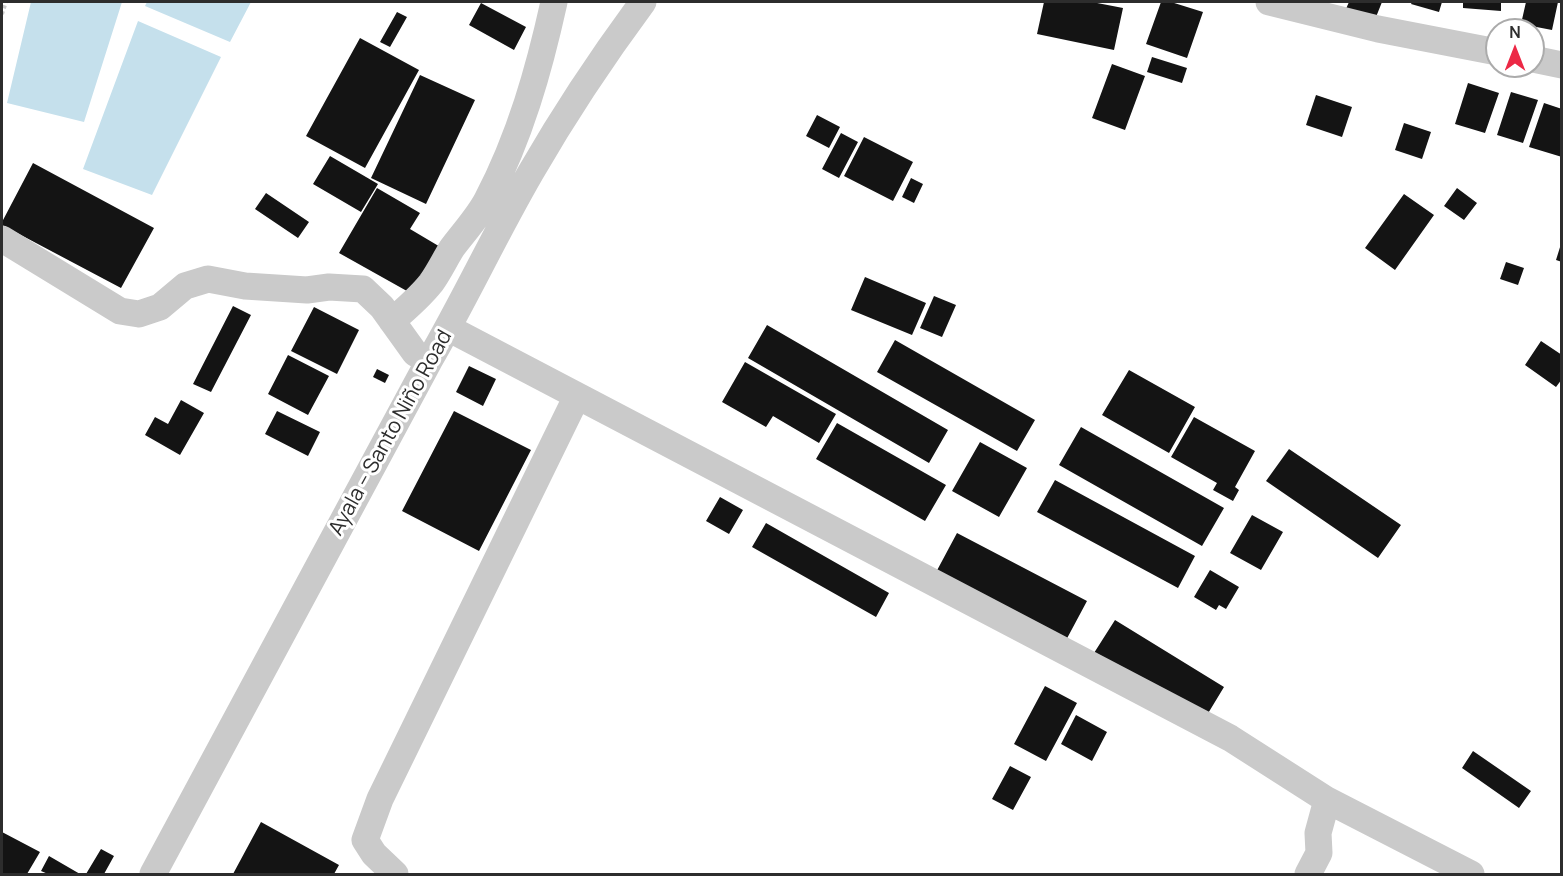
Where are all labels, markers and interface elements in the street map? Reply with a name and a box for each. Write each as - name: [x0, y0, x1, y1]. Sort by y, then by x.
- north arrow: [1485, 18, 1545, 78]
- text: N: [1509, 21, 1521, 43]
- street label: Ayala – Santo Niño Road: [324, 326, 458, 540]

